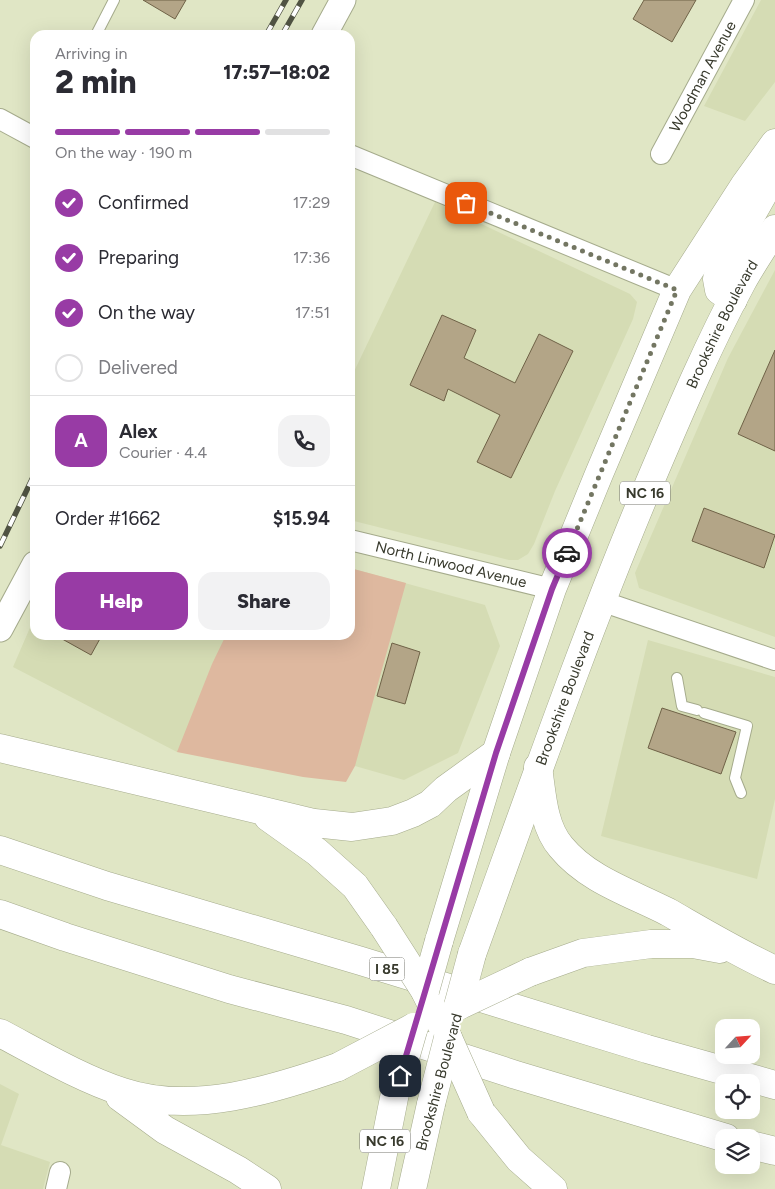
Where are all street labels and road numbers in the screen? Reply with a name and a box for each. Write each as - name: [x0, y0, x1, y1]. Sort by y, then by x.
- street label: Woodman Avenue: [666, 18, 740, 135]
- street label: Brookshire Boulevard: [682, 257, 762, 391]
- road number: NC 16: [620, 482, 670, 504]
- street label: North Linwood Avenue: [374, 537, 529, 592]
- street label: Brookshire Boulevard: [532, 629, 598, 768]
- road number: I 85: [370, 958, 404, 981]
- street label: Brookshire Boulevard: [412, 1011, 466, 1153]
- road number: NC 16: [360, 1130, 410, 1152]

